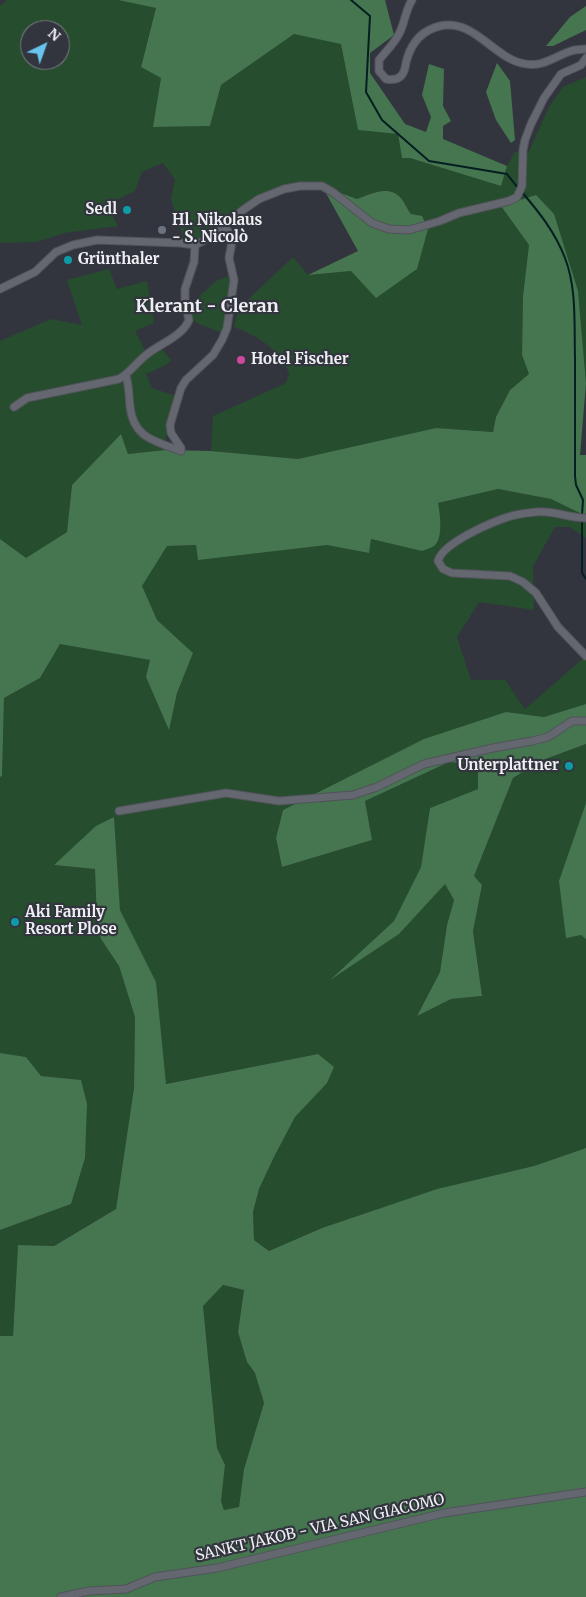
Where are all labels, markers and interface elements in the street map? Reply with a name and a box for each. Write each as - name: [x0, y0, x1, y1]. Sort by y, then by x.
- north arrow: [20, 20, 70, 70]
- text: N: [44, 24, 65, 45]
- place label: Sedl: [85, 201, 117, 219]
- marker: Sedl: [121, 204, 133, 216]
- place label: Hl. Nikolaus - S. Nicolò: [172, 212, 262, 247]
- marker: Hl. Nikolaus - S. Nicolò: [156, 224, 168, 236]
- place label: Grünthaler: [78, 251, 160, 269]
- marker: Grünthaler: [62, 254, 74, 266]
- district label: Klerant - Cleran: [135, 296, 279, 318]
- place label: Hotel Fischer: [251, 351, 349, 369]
- marker: Hotel Fischer: [235, 354, 247, 366]
- place label: Unterplattner: [457, 757, 559, 775]
- marker: Unterplattner: [563, 760, 575, 772]
- place label: Aki Family Resort Plose: [25, 904, 117, 939]
- marker: Aki Family Resort Plose: [9, 916, 21, 928]
- street label: SANKT JAKOB - VIA SAN GIACOMO: [194, 1491, 446, 1565]

